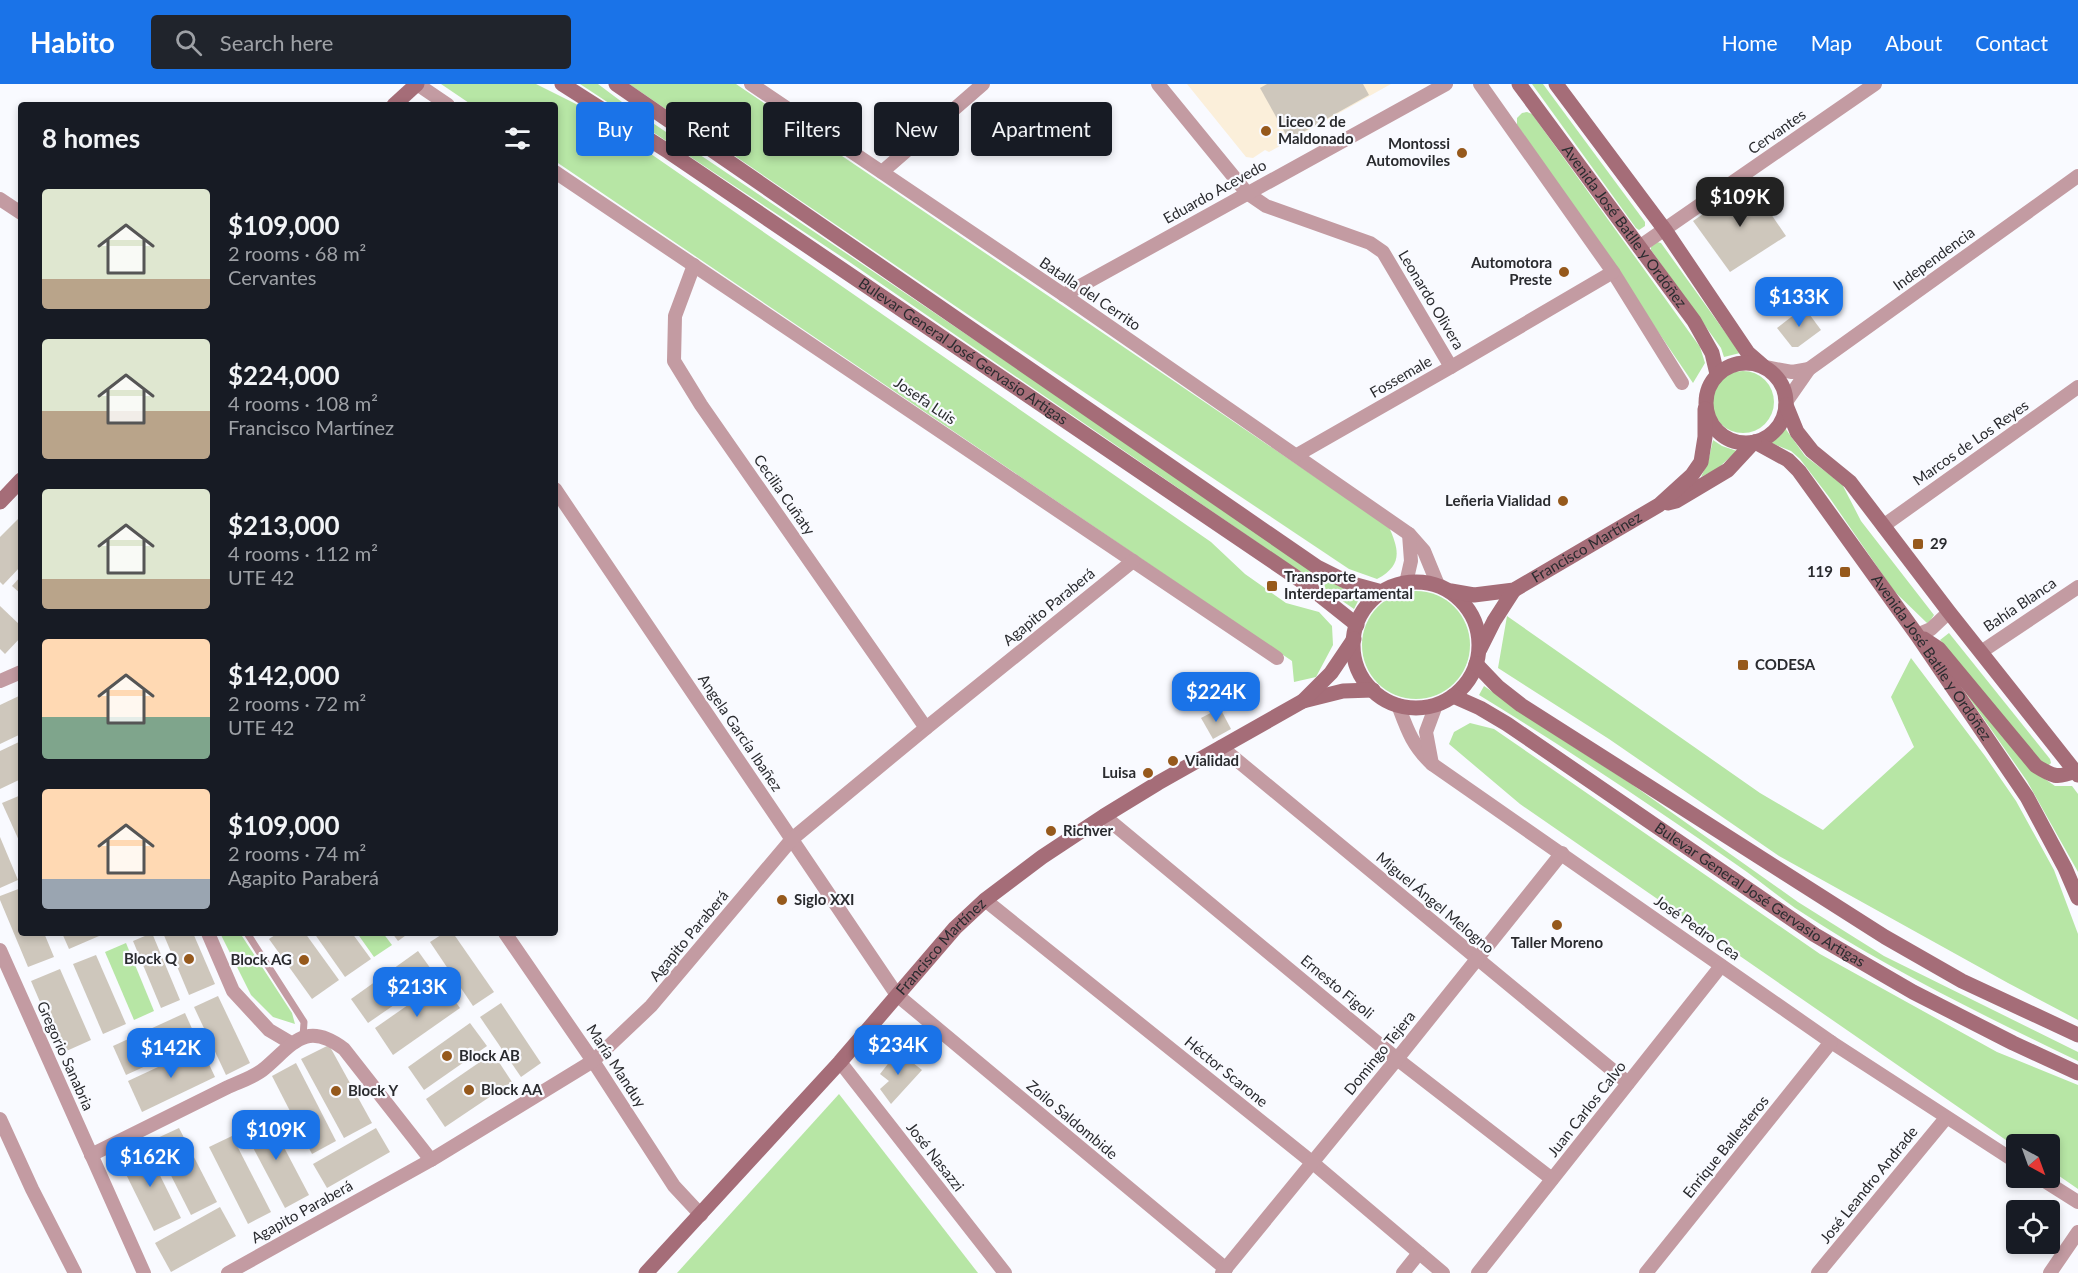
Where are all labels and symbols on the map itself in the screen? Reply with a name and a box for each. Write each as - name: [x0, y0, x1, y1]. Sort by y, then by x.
- street label: Cervantes: [1744, 105, 1809, 158]
- place label: Liceo 2 de Maldonado: [1278, 112, 1354, 147]
- marker: Liceo 2 de Maldonado: [1259, 124, 1273, 138]
- place label: Montossi Automoviles: [1365, 134, 1450, 169]
- street label: Avenida José Batlle y Ordóñez: [1559, 141, 1691, 311]
- marker: Montossi Automoviles: [1455, 146, 1469, 160]
- street label: Eduardo Acevedo: [1160, 155, 1269, 227]
- pin: $109K: [1698, 177, 1782, 228]
- street label: Independencia: [1889, 223, 1978, 294]
- street label: Leonardo Olivera: [1395, 247, 1469, 352]
- street label: Batalla del Cerrito: [1037, 253, 1145, 334]
- place label: Automotora Preste: [1470, 253, 1552, 288]
- marker: Automotora Preste: [1557, 265, 1571, 279]
- street label: Bulevar General José Gervasio Artigas: [855, 273, 1072, 428]
- pin: $133K: [1757, 277, 1841, 328]
- street label: Fossemale: [1366, 351, 1435, 401]
- street label: Josefa Luis: [891, 373, 960, 428]
- street label: Marcos de Los Reyes: [1909, 396, 2032, 489]
- street label: Cecilia Cuñaty: [750, 451, 819, 538]
- place label: Leñeria Vialidad: [1445, 491, 1551, 509]
- marker: Leñeria Vialidad: [1556, 494, 1570, 508]
- street label: Francisco Martínez: [1528, 507, 1645, 586]
- place label: 29: [1930, 534, 1947, 552]
- marker: 29: [1911, 537, 1925, 551]
- place label: 119: [1807, 562, 1833, 580]
- street label: Agapito Paraberá: [999, 564, 1098, 649]
- marker: 119: [1838, 565, 1852, 579]
- place label: Transporte Interdepartamental: [1284, 567, 1413, 602]
- street label: Avenida José Batlle y Ordóñez: [1868, 570, 1996, 744]
- street label: Bahía Blanca: [1980, 573, 2059, 635]
- marker: Transporte Interdepartamental: [1265, 579, 1279, 593]
- place label: CODESA: [1755, 655, 1816, 673]
- marker: CODESA: [1736, 658, 1750, 672]
- street label: Angela García Ibañez: [695, 670, 787, 795]
- pin: $224K: [1174, 672, 1258, 723]
- place label: Vialidad: [1184, 751, 1239, 769]
- marker: Vialidad: [1166, 754, 1180, 768]
- place label: Luisa: [1102, 763, 1136, 781]
- marker: Luisa: [1141, 766, 1155, 780]
- street label: Bulevar General José Gervasio Artigas: [1651, 818, 1869, 970]
- place label: Richver: [1063, 821, 1114, 839]
- marker: Richver: [1044, 824, 1058, 838]
- street label: Miguel Ángel Melogno: [1373, 848, 1498, 957]
- street label: Agapito Paraberá: [645, 886, 732, 985]
- place label: Siglo XXI: [794, 890, 854, 908]
- street label: José Pedro Cea: [1651, 891, 1744, 963]
- marker: Siglo XXI: [775, 893, 789, 907]
- street label: Francisco Martínez: [892, 894, 989, 998]
- marker: Taller Moreno: [1550, 918, 1564, 932]
- place label: Taller Moreno: [1511, 933, 1604, 951]
- place label: Block Q: [124, 949, 178, 967]
- place label: Block AG: [231, 950, 292, 968]
- street label: Ernesto Figoli: [1297, 950, 1378, 1022]
- marker: Block Q: [182, 952, 196, 966]
- marker: Block AG: [297, 953, 311, 967]
- pin: $213K: [375, 967, 459, 1018]
- street label: Gregorio Sanabria: [34, 998, 98, 1113]
- street label: Domingo Tejera: [1340, 1007, 1419, 1098]
- street label: María Manduy: [583, 1020, 651, 1111]
- pin: $234K: [856, 1025, 940, 1076]
- pin: $142K: [129, 1028, 213, 1079]
- street label: Héctor Scarone: [1181, 1032, 1272, 1110]
- place label: Block AB: [459, 1046, 520, 1064]
- marker: Block AB: [440, 1049, 454, 1063]
- street label: Juan Carlos Calvo: [1543, 1057, 1629, 1160]
- street label: Zoilo Saldombide: [1023, 1076, 1122, 1163]
- place label: Block AA: [481, 1080, 543, 1098]
- place label: Block Y: [348, 1081, 398, 1099]
- marker: Block AA: [462, 1083, 476, 1097]
- marker: Block Y: [329, 1084, 343, 1098]
- street label: Enrique Ballesteros: [1678, 1092, 1772, 1201]
- pin: $109K: [234, 1110, 318, 1161]
- street label: José Nasazzi: [903, 1118, 968, 1194]
- street label: José Leandro Andrade: [1816, 1122, 1921, 1246]
- north arrow: [2006, 1134, 2060, 1188]
- pin: $162K: [108, 1137, 192, 1188]
- street label: Agapito Paraberá: [248, 1176, 355, 1246]

